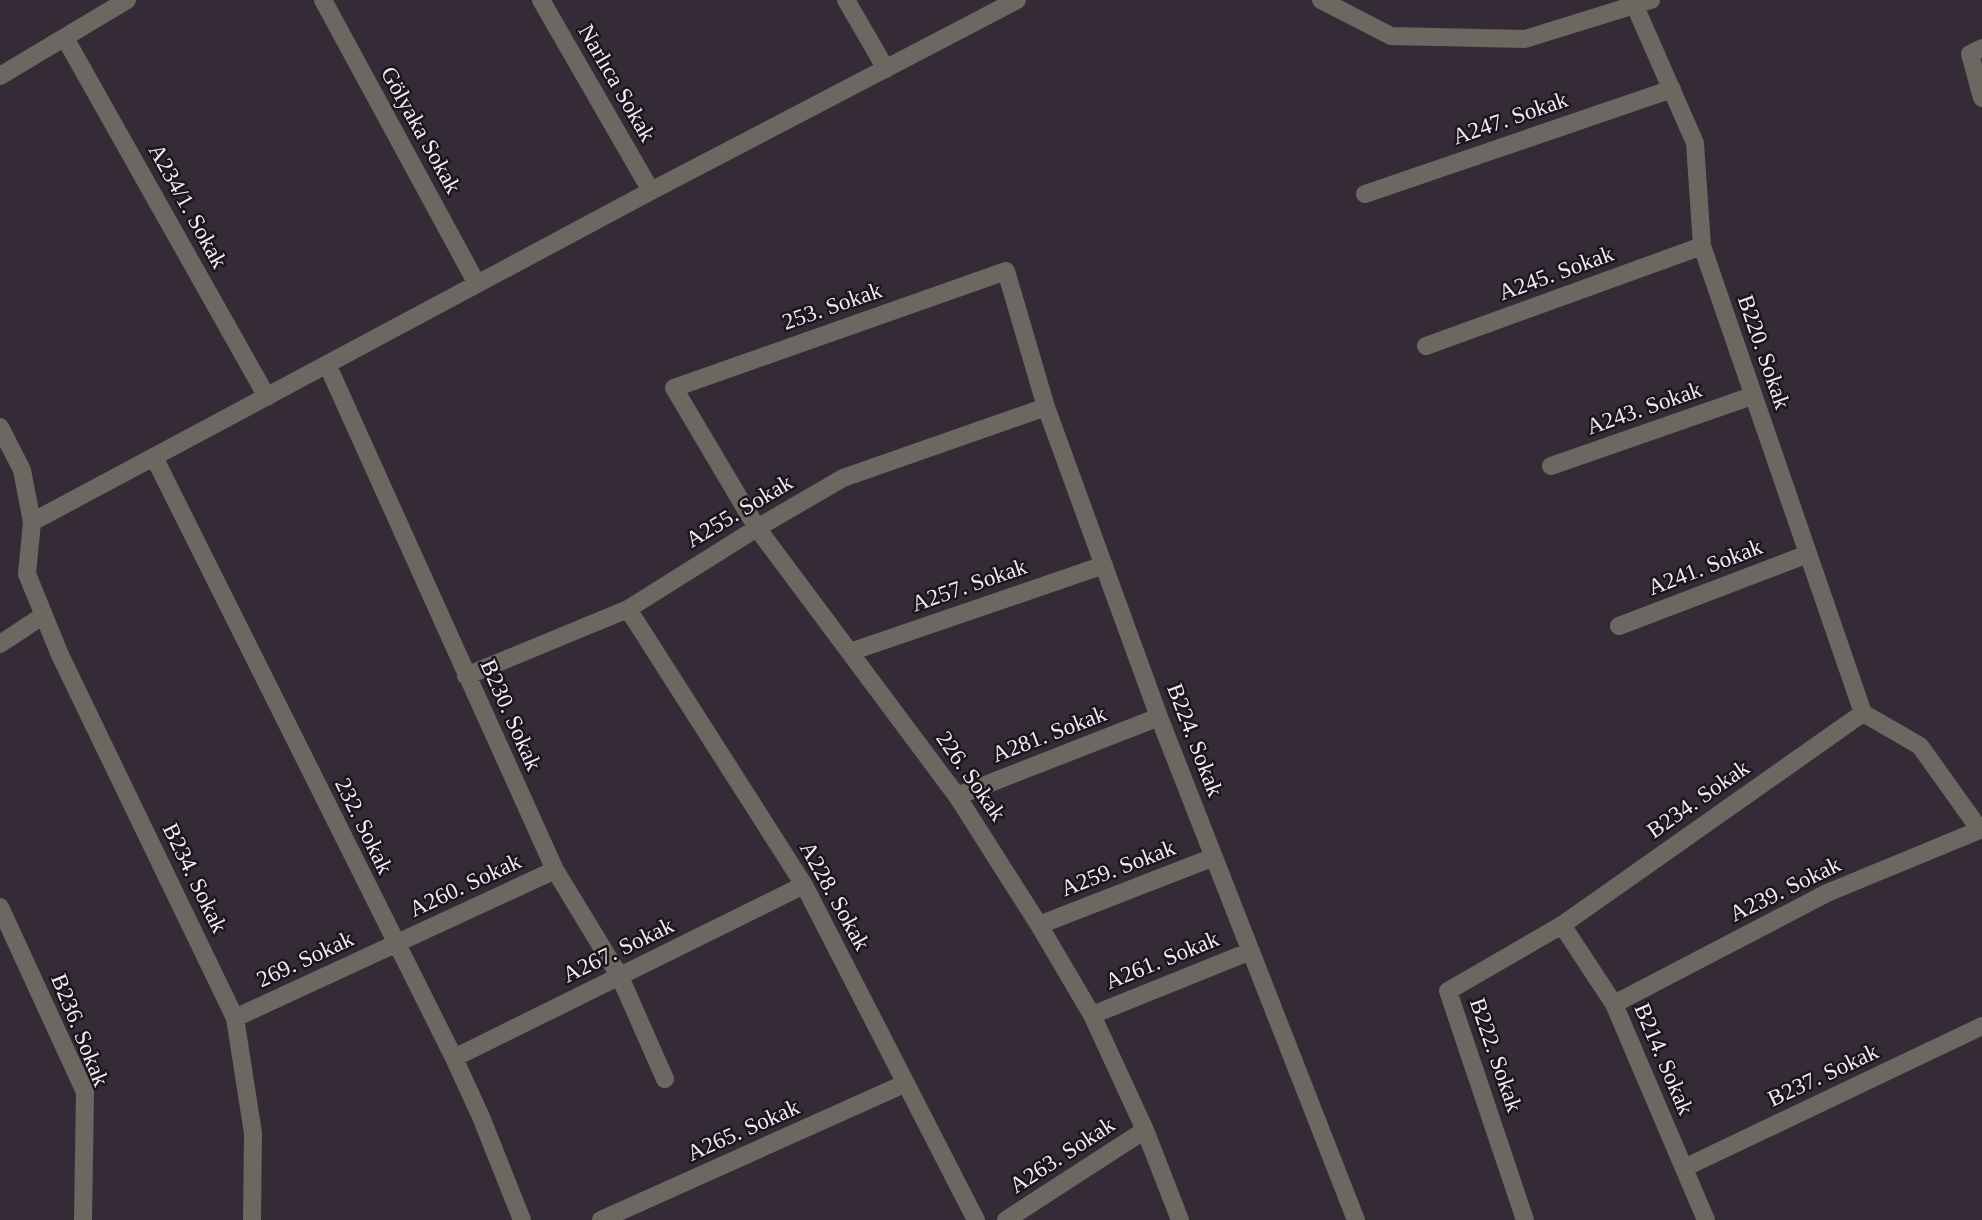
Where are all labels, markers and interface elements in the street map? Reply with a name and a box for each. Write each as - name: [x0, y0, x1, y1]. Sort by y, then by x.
- street label: Narlıca Sokak: [573, 20, 661, 146]
- street label: Gölyaka Sokak: [376, 62, 466, 198]
- street label: A247. Sokak: [1449, 86, 1571, 149]
- street label: A234/1. Sokak: [144, 140, 233, 273]
- street label: A245. Sokak: [1495, 241, 1617, 305]
- street label: 253. Sokak: [779, 277, 885, 335]
- street label: B220. Sokak: [1733, 292, 1795, 413]
- street label: A243. Sokak: [1583, 376, 1705, 439]
- street label: A255. Sokak: [681, 469, 797, 553]
- street label: A241. Sokak: [1644, 534, 1766, 600]
- street label: A257. Sokak: [908, 553, 1030, 616]
- street label: B230. Sokak: [475, 656, 547, 775]
- street label: B224. Sokak: [1162, 680, 1228, 800]
- street label: A281. Sokak: [988, 701, 1110, 767]
- street label: 226. Sokak: [931, 726, 1011, 826]
- street label: B234. Sokak: [1642, 754, 1754, 843]
- street label: 232. Sokak: [330, 774, 398, 878]
- street label: B234. Sokak: [158, 819, 233, 937]
- street label: A259. Sokak: [1057, 835, 1179, 901]
- street label: A228. Sokak: [795, 837, 875, 955]
- street label: A260. Sokak: [405, 848, 525, 922]
- street label: A239. Sokak: [1726, 851, 1845, 927]
- street label: A267. Sokak: [559, 912, 678, 988]
- street label: 269. Sokak: [253, 926, 358, 992]
- street label: A261. Sokak: [1102, 926, 1223, 994]
- street label: B236. Sokak: [46, 970, 114, 1090]
- street label: B222. Sokak: [1465, 995, 1527, 1116]
- street label: B214. Sokak: [1629, 999, 1699, 1119]
- street label: B237. Sokak: [1764, 1038, 1883, 1111]
- street label: A265. Sokak: [683, 1094, 803, 1166]
- street label: A263. Sokak: [1005, 1112, 1120, 1198]

